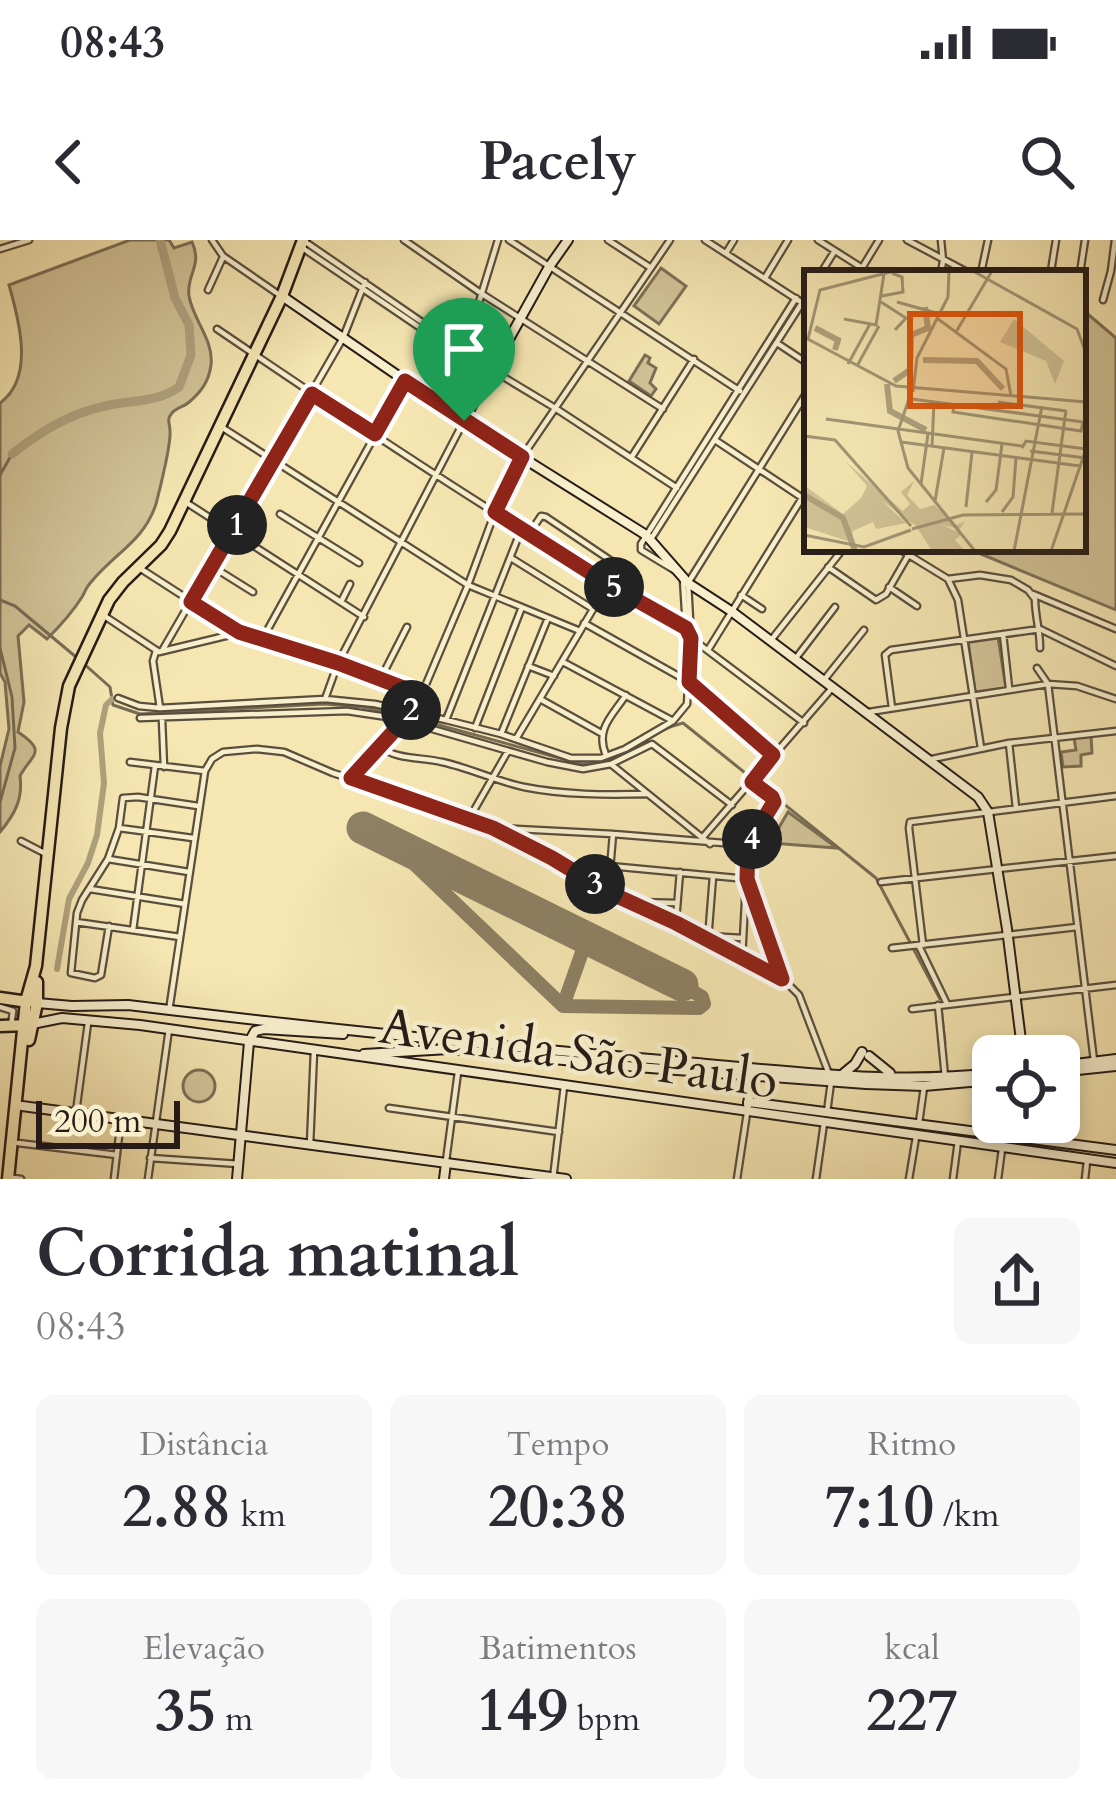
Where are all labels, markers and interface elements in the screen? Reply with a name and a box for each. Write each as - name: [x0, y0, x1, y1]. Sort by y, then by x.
- text: 08:43: [60, 12, 165, 73]
- text: Pacely: [479, 126, 637, 199]
- icon: back: [36, 129, 102, 195]
- icon: search: [1014, 129, 1080, 195]
- inset map: [804, 270, 1086, 552]
- pin: [413, 298, 515, 421]
- icon: arrive: [431, 316, 497, 382]
- pin: 1: [207, 495, 267, 555]
- text: 1: [229, 502, 245, 547]
- pin: 5: [584, 557, 644, 617]
- text: 5: [606, 564, 622, 609]
- pin: 2: [381, 680, 441, 740]
- text: 2: [403, 687, 419, 732]
- pin: 4: [722, 809, 782, 869]
- text: 4: [744, 816, 760, 861]
- pin: 3: [565, 854, 625, 914]
- text: 3: [587, 861, 603, 906]
- street label: Avenida São Paulo: [375, 991, 782, 1117]
- map controls: [972, 1035, 1080, 1143]
- button: locate: [972, 1035, 1080, 1143]
- scale bar: [36, 1095, 180, 1148]
- text: 200 m: [54, 1099, 141, 1144]
- text: Corrida matinal: [36, 1210, 519, 1299]
- button: share: [954, 1218, 1080, 1344]
- text: 08:43: [36, 1300, 126, 1353]
- text: Distância: [139, 1422, 269, 1467]
- text: Tempo: [507, 1422, 609, 1467]
- text: Ritmo: [868, 1422, 956, 1467]
- text: 2.88: [122, 1467, 232, 1548]
- text: 20:38: [488, 1467, 628, 1548]
- text: 7:10: [825, 1467, 934, 1548]
- text: km: [232, 1493, 286, 1538]
- text: /km: [934, 1493, 999, 1538]
- text: Elevação: [143, 1626, 265, 1671]
- text: Batimentos: [479, 1626, 637, 1671]
- text: kcal: [884, 1626, 940, 1671]
- text: 35: [155, 1671, 216, 1752]
- text: 149: [476, 1671, 568, 1752]
- text: 227: [866, 1671, 958, 1752]
- text: m: [216, 1697, 253, 1742]
- text: bpm: [568, 1697, 640, 1742]

